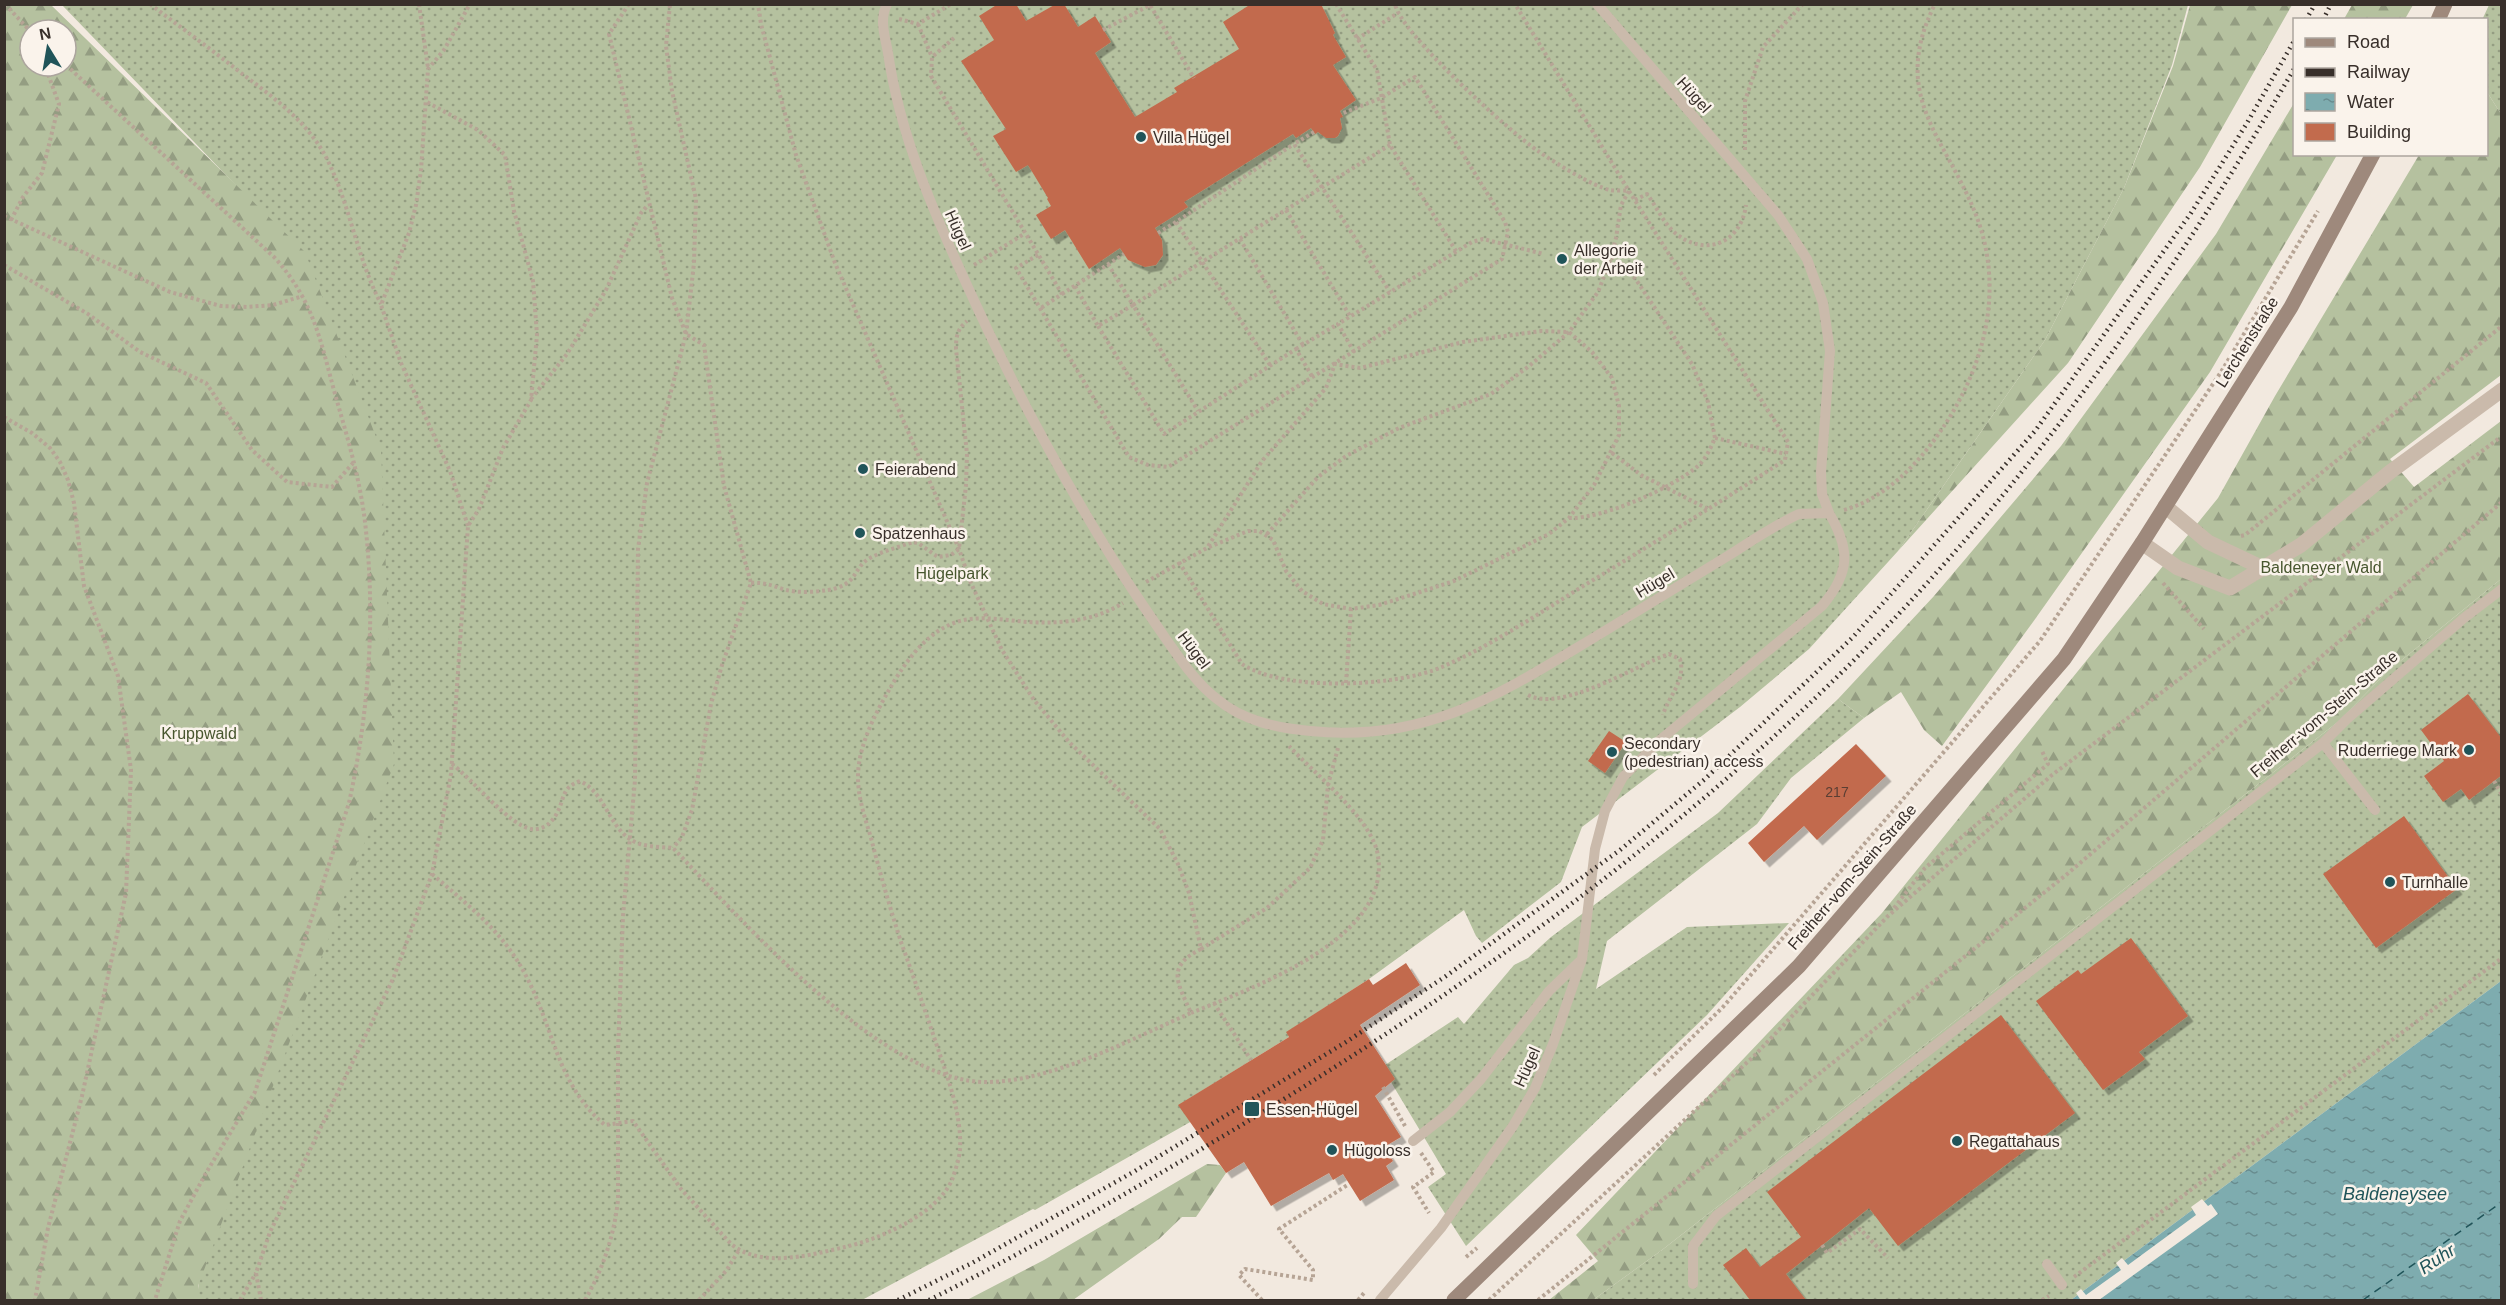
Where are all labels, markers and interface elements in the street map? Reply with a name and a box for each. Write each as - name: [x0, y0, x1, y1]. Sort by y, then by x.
- north arrow: [18, 18, 78, 78]
- legend: [2293, 18, 2488, 156]
- text: N: [38, 24, 53, 43]
- text: Road: [2347, 32, 2390, 52]
- text: Railway: [2347, 62, 2410, 82]
- street label: Hügel: [1674, 74, 1714, 116]
- text: Water: [2347, 92, 2394, 112]
- text: Building: [2347, 122, 2411, 142]
- place label: Villa Hügel: [1153, 129, 1229, 146]
- marker: Villa Hügel: [1134, 130, 1148, 144]
- street label: Hügel: [942, 207, 974, 253]
- place label: Allegorie der Arbeit: [1574, 242, 1643, 277]
- marker: Allegorie der Arbeit: [1555, 252, 1569, 266]
- street label: Lerchenstraße: [2212, 294, 2282, 390]
- place label: Feierabend: [875, 461, 956, 478]
- marker: Feierabend: [856, 462, 870, 476]
- place label: Spatzenhaus: [872, 525, 965, 542]
- marker: Spatzenhaus: [853, 526, 867, 540]
- park label: Baldeneyer Wald: [2260, 559, 2382, 576]
- park label: Hügelpark: [916, 565, 989, 582]
- street label: Hügel: [1633, 565, 1677, 601]
- street label: Hügel: [1175, 628, 1213, 672]
- street label: Freiherr-vom-Stein-Straße: [2247, 647, 2401, 781]
- park label: Kruppwald: [161, 725, 237, 742]
- place label: Secondary (pedestrian) access: [1624, 735, 1764, 770]
- place label: Ruderriege Mark: [2338, 742, 2458, 759]
- marker: Ruderriege Mark: [2462, 743, 2476, 757]
- marker: Secondary (pedestrian) access: [1605, 745, 1619, 759]
- house number: 217: [1825, 784, 1849, 800]
- street label: Freiherr-vom-Stein-Straße: [1784, 801, 1920, 953]
- place label: Turnhalle: [2402, 874, 2468, 891]
- marker: Turnhalle: [2383, 875, 2397, 889]
- street label: Hügel: [1511, 1044, 1543, 1090]
- marker: Essen-Hügel: [1243, 1100, 1261, 1118]
- place label: Essen-Hügel: [1266, 1101, 1358, 1118]
- place label: Regattahaus: [1969, 1133, 2060, 1150]
- marker: Regattahaus: [1950, 1134, 1964, 1148]
- place label: Hügoloss: [1344, 1142, 1411, 1159]
- marker: Hügoloss: [1325, 1143, 1339, 1157]
- water label: Baldeneysee: [2343, 1184, 2447, 1204]
- water label: Ruhr: [2415, 1239, 2460, 1278]

